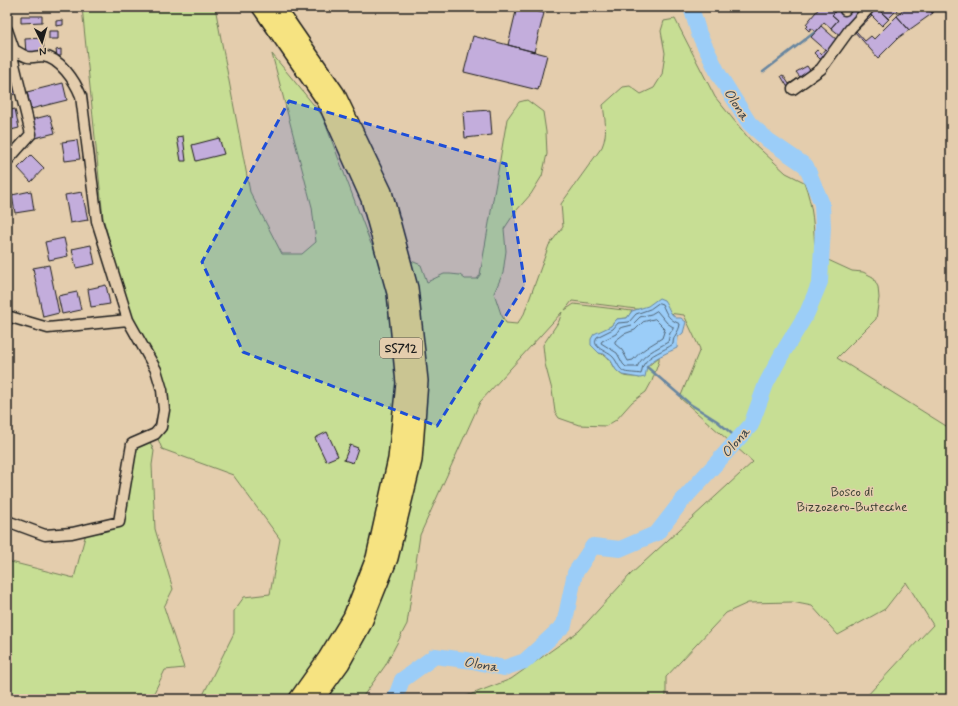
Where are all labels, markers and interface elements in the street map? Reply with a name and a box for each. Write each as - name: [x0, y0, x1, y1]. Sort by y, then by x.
- north arrow: [22, 22, 62, 62]
- text: N: [39, 44, 47, 58]
- water label: Olona: [719, 85, 753, 124]
- road number: SS712: [380, 338, 422, 358]
- water label: Olona: [718, 423, 754, 462]
- park label: Bosco di Bizzozero-Bustecche: [797, 484, 907, 516]
- water label: Olona: [462, 653, 500, 677]

